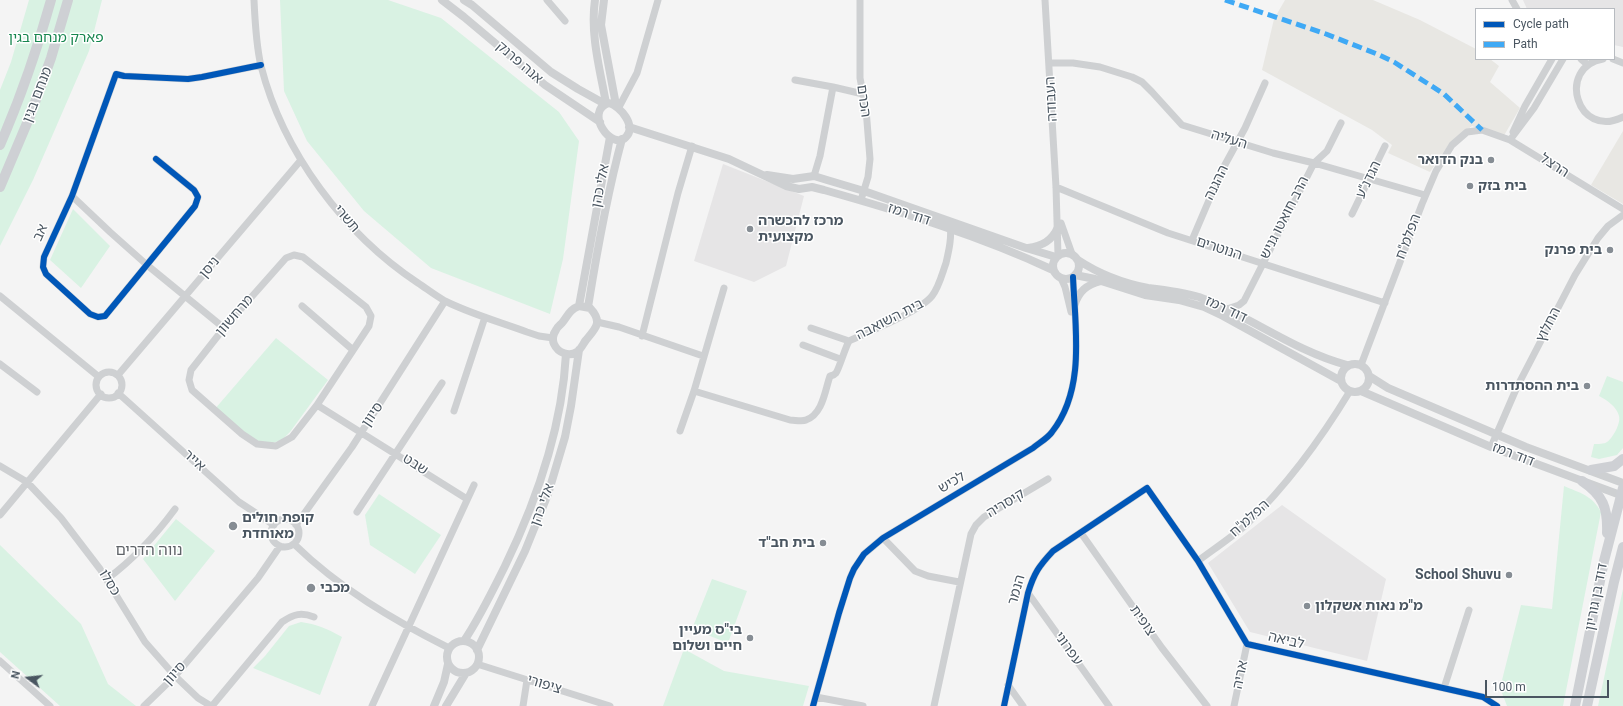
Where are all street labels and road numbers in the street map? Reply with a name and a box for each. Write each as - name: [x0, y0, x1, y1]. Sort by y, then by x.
- street label: אנה פרנק: [492, 38, 546, 88]
- street label: מנחם בגין: [20, 65, 56, 125]
- street label: העבודה: [1042, 76, 1062, 122]
- street label: הכרם: [852, 84, 874, 118]
- street label: העליה: [1209, 127, 1249, 153]
- street label: הרצל: [1536, 150, 1572, 182]
- street label: הגדנ"ע: [1353, 158, 1385, 202]
- street label: אלי כהן: [589, 163, 613, 209]
- street label: ההגנה: [1201, 163, 1233, 203]
- street label: הרב חואטו גניש: [1257, 174, 1313, 262]
- street label: דוד רמז: [886, 200, 932, 230]
- street label: תשרי: [330, 202, 362, 236]
- street label: הפלמ"ח: [1393, 212, 1425, 262]
- street label: אב: [30, 222, 52, 244]
- street label: הנוטרים: [1194, 234, 1244, 264]
- street label: ניסן: [196, 254, 224, 282]
- street label: מרחשוון: [213, 292, 257, 340]
- street label: דוד רמז: [1203, 293, 1249, 327]
- street label: בית השואבה: [853, 296, 927, 344]
- street label: החלוץ: [1533, 305, 1565, 345]
- street label: סיוון: [359, 399, 387, 431]
- street label: דוד רמז: [1489, 439, 1537, 471]
- street label: אייר: [180, 447, 208, 475]
- street label: שבט: [399, 451, 431, 479]
- street label: לכיש: [935, 469, 969, 497]
- street label: אלי כהן: [528, 481, 558, 529]
- street label: קיסריה: [984, 486, 1028, 522]
- street label: הפלמ"ח: [1227, 497, 1273, 541]
- street label: דוד בן גוריון: [1582, 562, 1612, 632]
- street label: כסלו: [95, 567, 123, 599]
- street label: הנמר: [1005, 573, 1029, 607]
- street label: צופית: [1125, 602, 1159, 640]
- street label: עפרוני: [1050, 629, 1086, 669]
- street label: לביאה: [1266, 629, 1306, 653]
- street label: סיוון: [160, 659, 190, 689]
- street label: אריה: [1230, 659, 1252, 691]
- street label: ציפורי: [525, 672, 563, 698]

